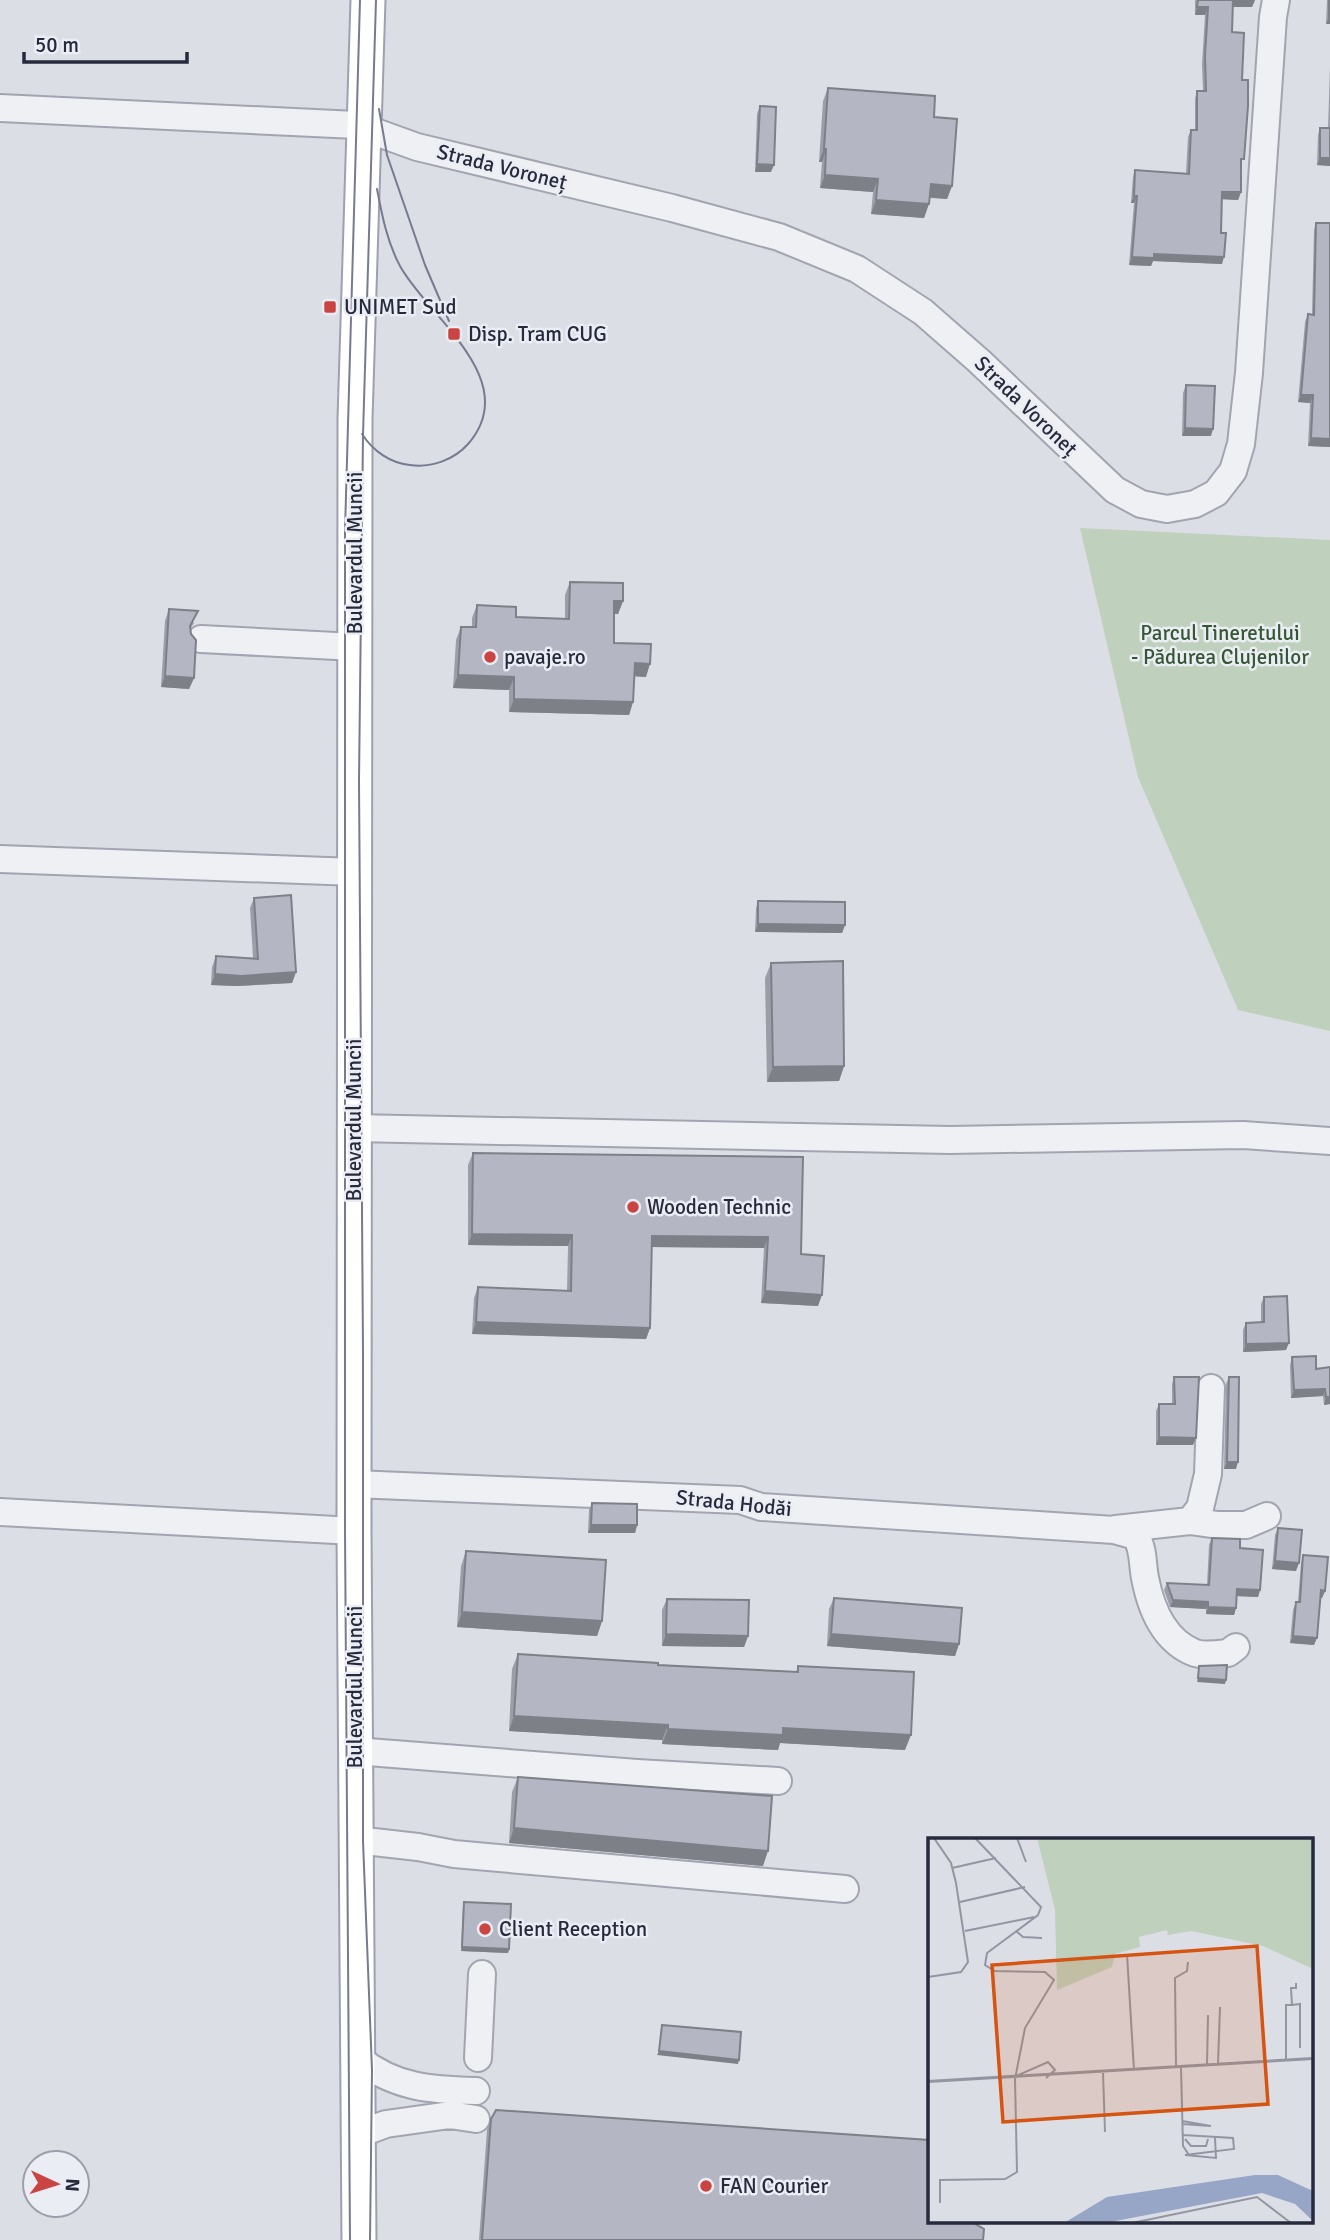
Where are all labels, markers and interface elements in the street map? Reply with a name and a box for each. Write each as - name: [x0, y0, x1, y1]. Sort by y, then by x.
- scale bar: [24, 21, 187, 65]
- text: 50 m: [35, 32, 79, 58]
- street label: Strada Voroneț: [434, 138, 570, 196]
- place label: UNIMET Sud: [344, 294, 457, 320]
- marker: UNIMET Sud: [322, 299, 338, 315]
- place label: Disp. Tram CUG: [468, 321, 607, 347]
- marker: Disp. Tram CUG: [446, 326, 462, 342]
- street label: Strada Voroneț: [969, 350, 1083, 462]
- street label: Bulevardul Muncii: [342, 472, 368, 634]
- park label: Parcul Tineretului - Pădurea Clujenilor: [1131, 620, 1309, 670]
- place label: pavaje.ro: [504, 644, 586, 670]
- marker: pavaje.ro: [482, 649, 498, 665]
- street label: Bulevardul Muncii: [341, 1039, 367, 1201]
- place label: Wooden Technic: [647, 1194, 791, 1220]
- marker: Wooden Technic: [625, 1199, 641, 1215]
- street label: Strada Hodăi: [675, 1484, 793, 1522]
- street label: Bulevardul Muncii: [342, 1606, 368, 1768]
- inset map: [928, 1838, 1312, 2222]
- place label: Client Reception: [499, 1916, 647, 1942]
- marker: Client Reception: [477, 1921, 493, 1937]
- north arrow: [21, 2149, 91, 2219]
- place label: FAN Courier: [720, 2173, 829, 2199]
- text: N: [60, 2178, 84, 2193]
- marker: FAN Courier: [698, 2178, 714, 2194]

